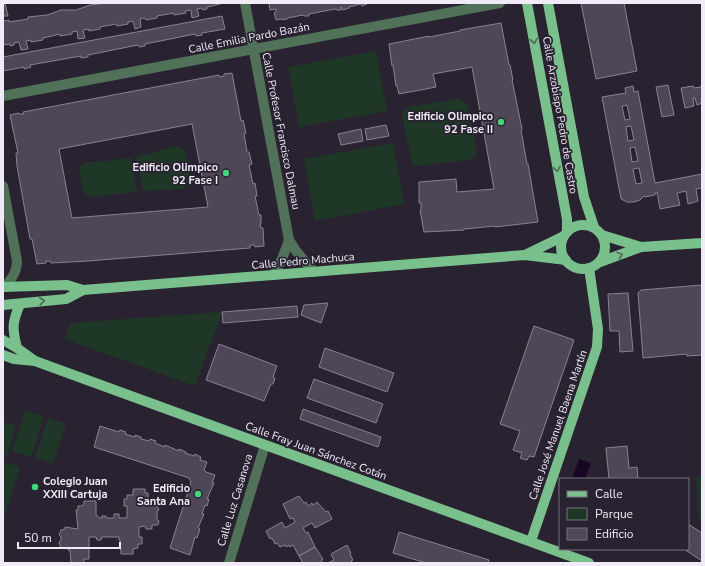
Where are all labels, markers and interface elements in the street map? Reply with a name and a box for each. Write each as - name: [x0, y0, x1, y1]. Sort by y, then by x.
- street label: Calle Emilia Pardo Bazán: [187, 19, 311, 57]
- street label: Calle Arzobispo Pedro de Castro: [539, 35, 581, 195]
- one-way arrow: [529, 38, 537, 44]
- street label: Calle Profesor Francisco Dalmau: [258, 51, 304, 211]
- place label: Edificio Olimpico 92 Fase II: [408, 109, 493, 137]
- marker: Edificio Olimpico 92 Fase II: [496, 117, 506, 127]
- place label: Edificio Olimpico 92 Fase I: [133, 160, 218, 188]
- one-way arrow: [553, 166, 561, 172]
- marker: Edificio Olimpico 92 Fase I: [221, 168, 231, 178]
- street label: Calle Pedro Machuca: [251, 249, 355, 273]
- one-way arrow: [617, 251, 624, 259]
- one-way arrow: [39, 297, 45, 306]
- street label: Calle José Manuel Baena Martín: [525, 348, 591, 502]
- street label: Calle Fray Juan Sánchez Cotán: [243, 418, 389, 484]
- street label: Calle Luz Casanova: [214, 452, 256, 548]
- place label: Colegio Juan XXIII Cartuja: [42, 474, 107, 502]
- legend: [559, 478, 689, 550]
- place label: Edificio Santa Ana: [137, 481, 190, 509]
- marker: Colegio Juan XXIII Cartuja: [30, 482, 40, 492]
- text: Calle: [595, 486, 623, 502]
- marker: Edificio Santa Ana: [193, 489, 203, 499]
- text: Parque: [595, 506, 633, 522]
- scale bar: [18, 524, 120, 550]
- text: Edificio: [595, 526, 634, 542]
- text: 50 m: [24, 530, 52, 546]

